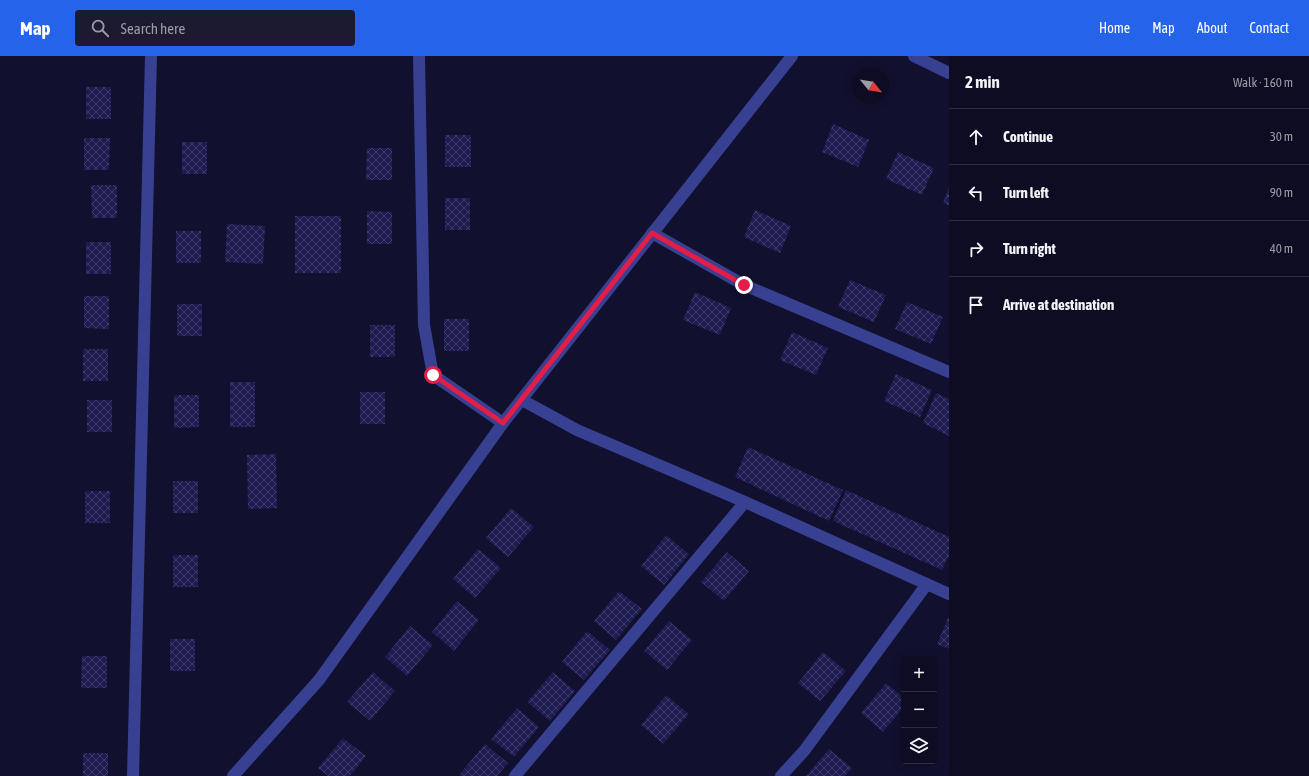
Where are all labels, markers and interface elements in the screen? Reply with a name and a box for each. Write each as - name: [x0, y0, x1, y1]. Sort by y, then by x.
- search box: [75, 10, 355, 46]
- text: Map: [20, 17, 51, 39]
- icon: search: [89, 17, 111, 39]
- text: Search here: [121, 20, 185, 37]
- text: Home: [1099, 20, 1130, 36]
- text: Map: [1152, 20, 1175, 36]
- text: About: [1197, 20, 1228, 36]
- text: Contact: [1250, 20, 1289, 36]
- north arrow: [853, 68, 889, 104]
- text: 2 min: [965, 72, 1000, 92]
- text: Walk · 160 m: [1233, 75, 1293, 90]
- icon: ahead: [965, 126, 987, 148]
- text: Continue: [1003, 128, 1053, 145]
- text: 30 m: [1270, 129, 1293, 144]
- icon: left: [965, 182, 987, 204]
- text: Turn left: [1003, 184, 1049, 201]
- text: 90 m: [1270, 185, 1293, 200]
- icon: right: [965, 238, 987, 260]
- text: Turn right: [1003, 240, 1056, 257]
- text: 40 m: [1270, 241, 1293, 256]
- route end: [735, 276, 753, 294]
- icon: arrive: [965, 294, 987, 316]
- text: Arrive at destination: [1003, 296, 1114, 313]
- route start: [424, 366, 442, 384]
- map controls: [901, 656, 937, 764]
- button: +: [901, 656, 937, 692]
- button: −: [901, 692, 937, 728]
- button: layers: [901, 728, 937, 764]

